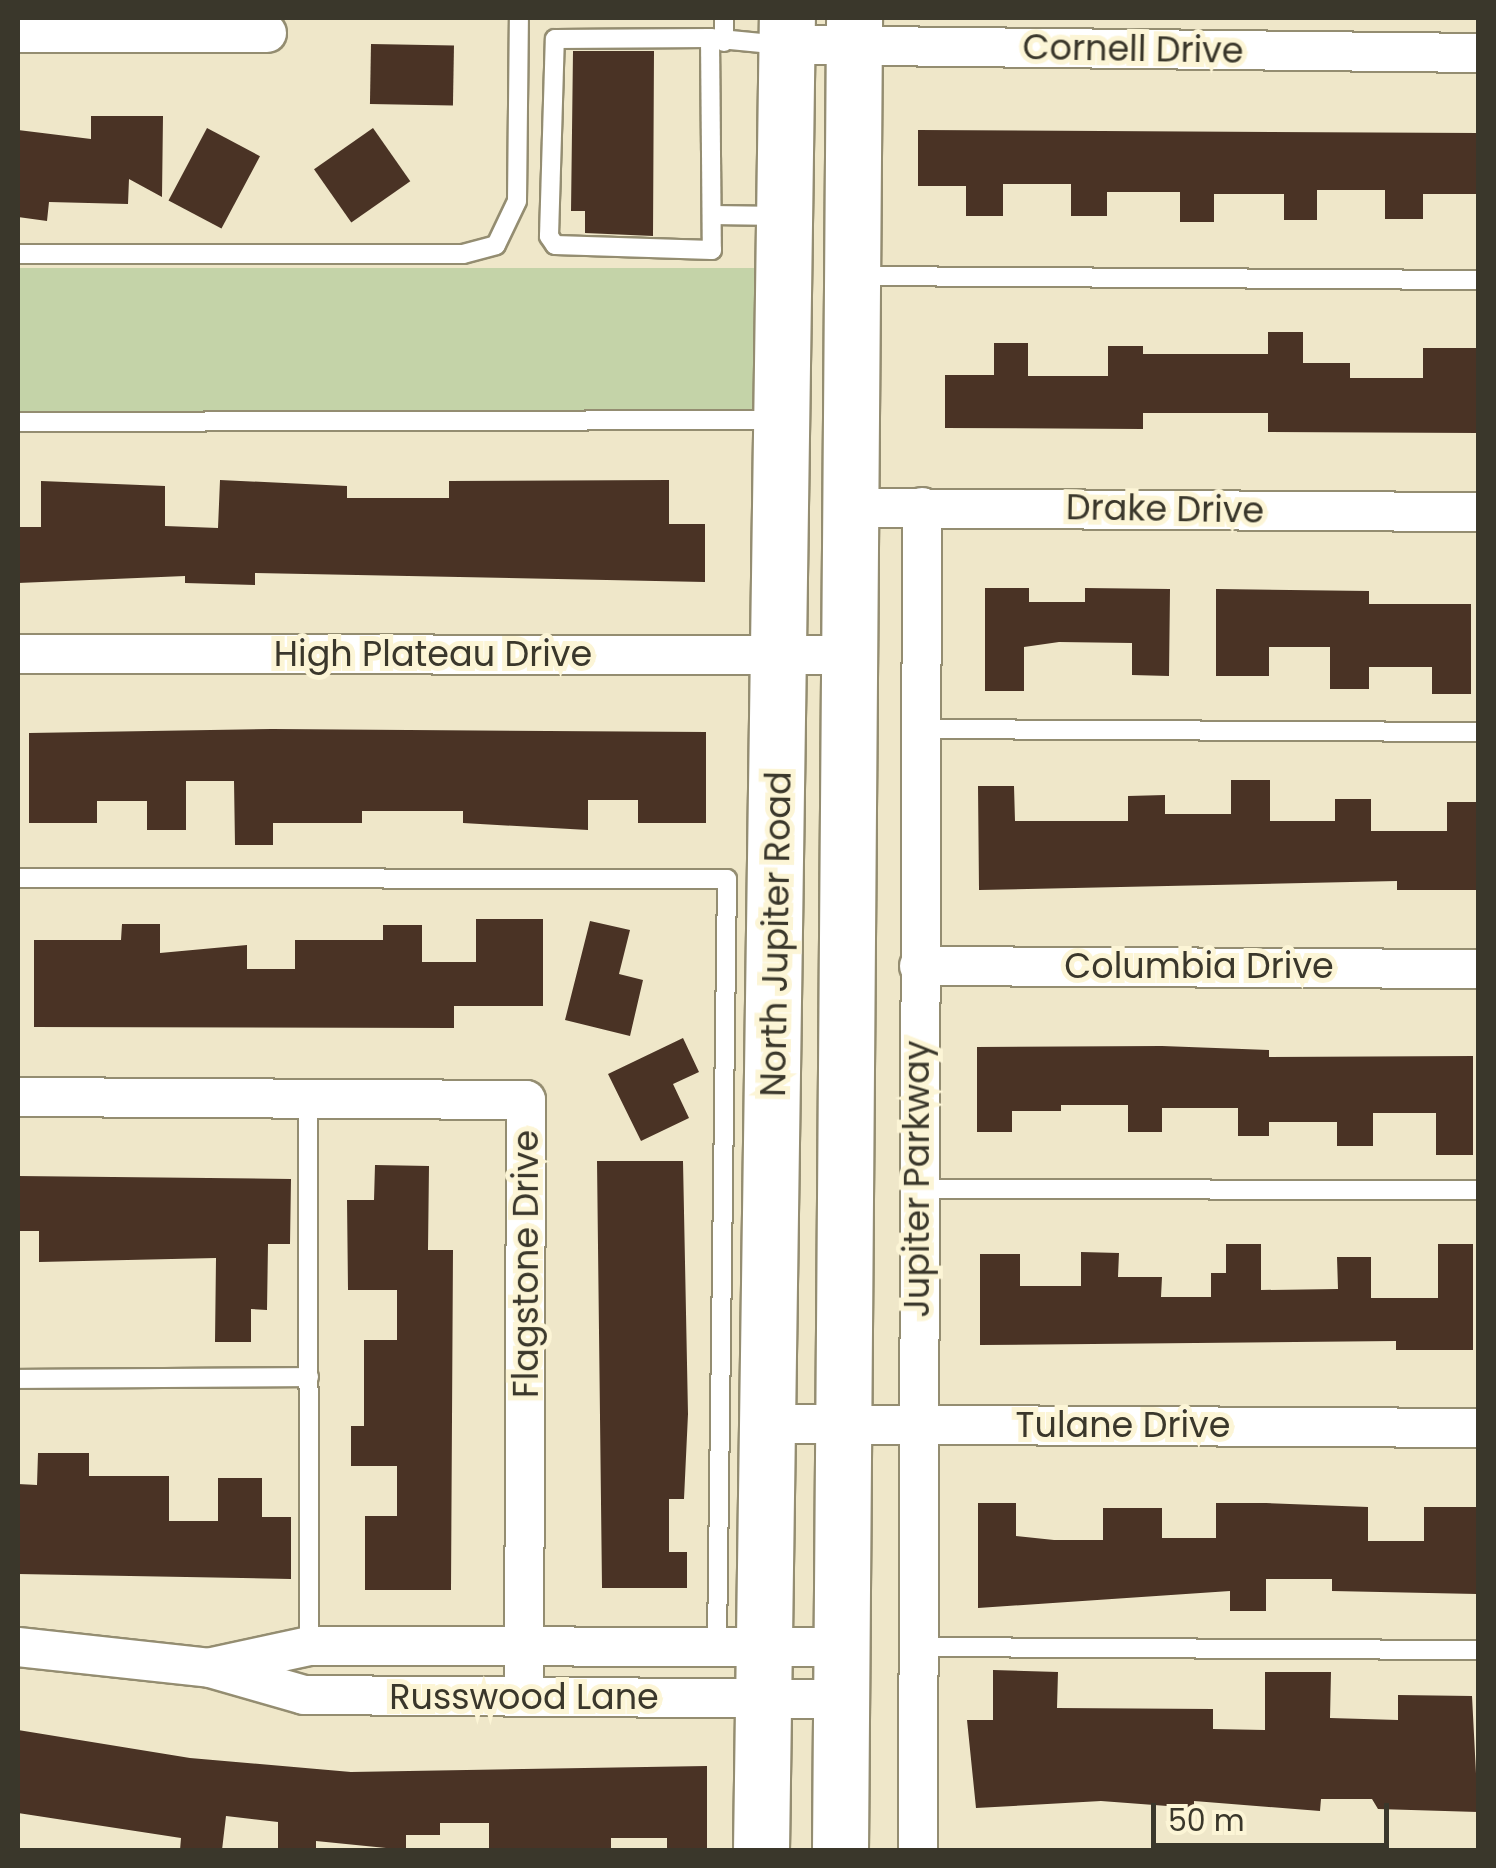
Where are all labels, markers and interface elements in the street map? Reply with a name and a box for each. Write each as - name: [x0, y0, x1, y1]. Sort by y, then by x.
- street label: Cornell Drive: [1022, 26, 1244, 72]
- street label: Drake Drive: [1066, 486, 1264, 532]
- street label: High Plateau Drive: [274, 633, 592, 675]
- street label: North Jupiter Road: [752, 771, 800, 1097]
- street label: Columbia Drive: [1064, 945, 1334, 987]
- street label: Jupiter Parkway: [896, 1040, 938, 1318]
- street label: Flagstone Drive: [505, 1130, 547, 1398]
- street label: Tulane Drive: [1016, 1404, 1230, 1446]
- street label: Russwood Lane: [389, 1676, 659, 1718]
- scale bar: [1156, 1783, 1394, 1845]
- text: 50 m: [1168, 1799, 1245, 1842]

